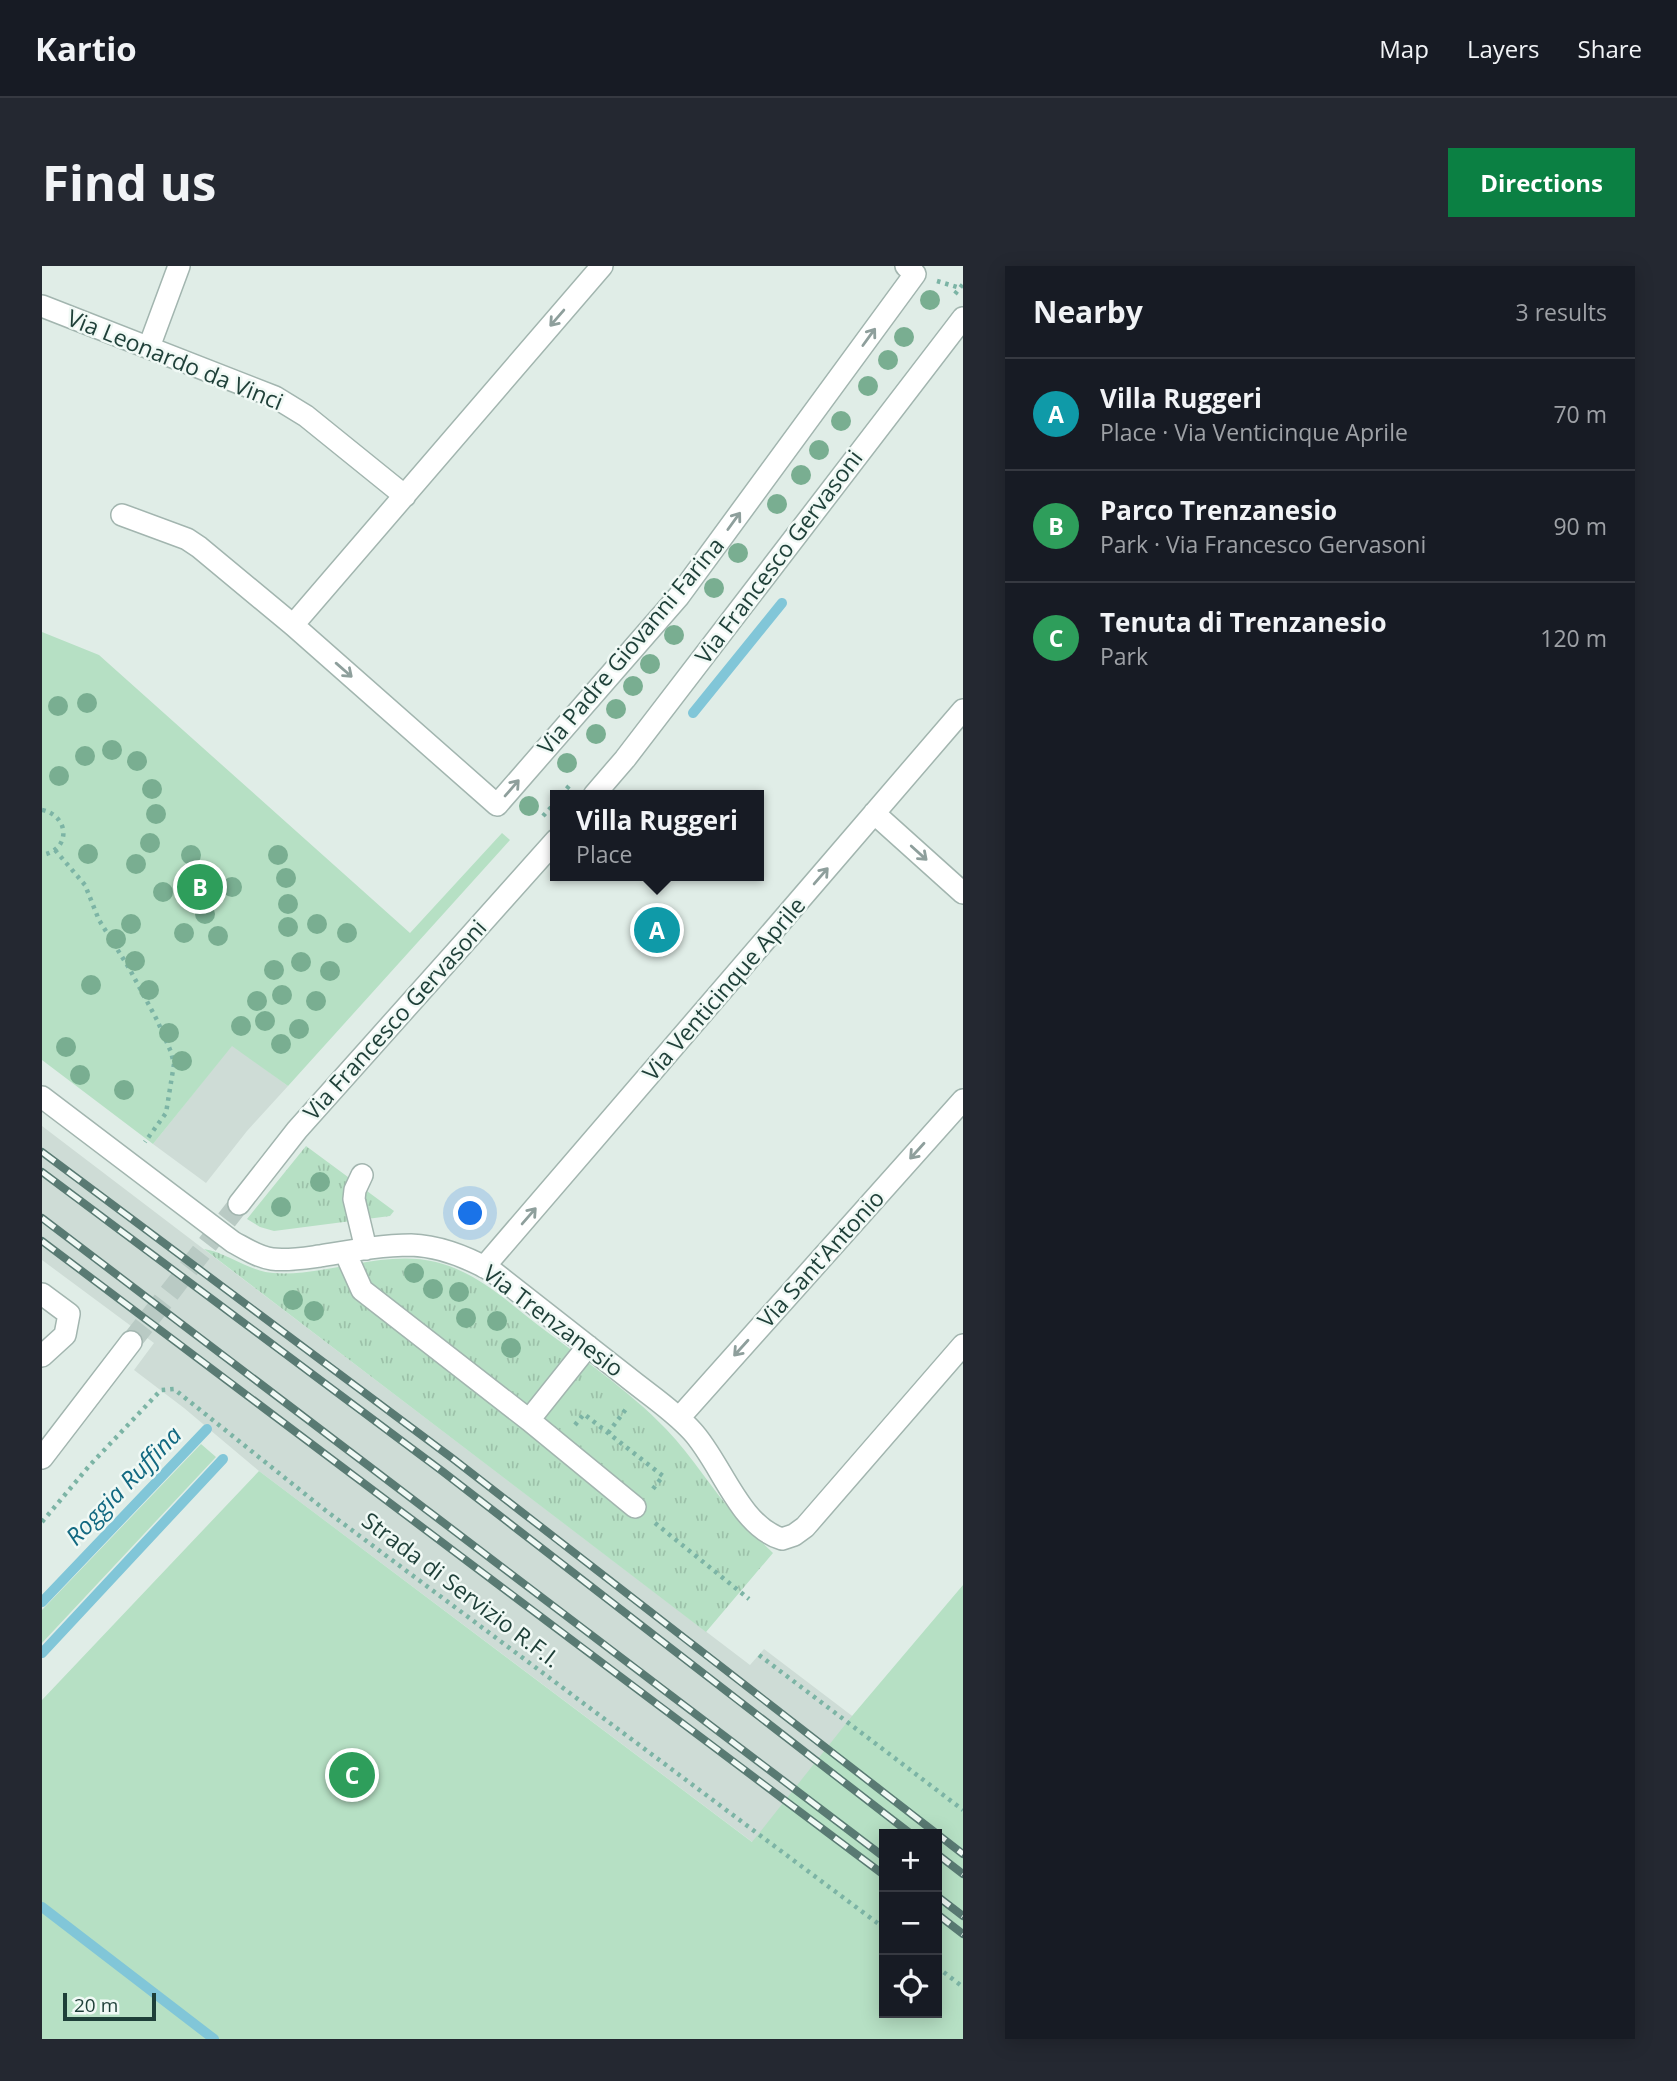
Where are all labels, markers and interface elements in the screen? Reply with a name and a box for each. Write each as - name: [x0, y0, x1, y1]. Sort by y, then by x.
- text: Kartio: [35, 26, 137, 71]
- text: Map: [1379, 32, 1429, 65]
- text: Layers: [1467, 32, 1540, 65]
- text: Share: [1578, 32, 1642, 65]
- button: Directions: [1448, 148, 1635, 217]
- text: Find us: [42, 149, 216, 215]
- text: Nearby: [1033, 291, 1143, 332]
- text: 3 results: [1516, 296, 1607, 328]
- street label: Via Leonardo da Vinci: [63, 301, 288, 417]
- one-way arrow: [549, 309, 565, 327]
- one-way arrow: [861, 329, 876, 347]
- text: Villa Ruggeri: [1100, 380, 1262, 416]
- text: A: [1048, 398, 1064, 430]
- text: 70 m: [1553, 398, 1607, 430]
- text: Place · Via Venticinque Aprile: [1100, 416, 1408, 448]
- street label: Via Francesco Gervasoni: [687, 443, 869, 670]
- text: Parco Trenzanesio: [1100, 492, 1337, 528]
- text: B: [1048, 510, 1064, 542]
- text: 90 m: [1553, 510, 1607, 542]
- one-way arrow: [727, 512, 741, 531]
- text: Park · Via Francesco Gervasoni: [1100, 528, 1426, 560]
- street label: Via Padre Giovanni Farina: [530, 530, 731, 761]
- text: Tenuta di Trenzanesio: [1100, 604, 1387, 640]
- text: C: [1049, 622, 1063, 654]
- text: 120 m: [1540, 622, 1607, 654]
- text: Park: [1100, 640, 1148, 672]
- one-way arrow: [335, 662, 353, 678]
- one-way arrow: [504, 779, 520, 797]
- popup: [550, 790, 764, 881]
- text: Villa Ruggeri: [576, 802, 738, 838]
- text: Place: [576, 838, 632, 870]
- one-way arrow: [910, 845, 927, 862]
- pin: B: [177, 861, 223, 913]
- one-way arrow: [813, 867, 829, 885]
- street label: Via Venticinque Aprile: [637, 892, 811, 1086]
- pin: A: [634, 904, 680, 956]
- street label: Via Francesco Gervasoni: [295, 912, 493, 1127]
- one-way arrow: [909, 1142, 926, 1159]
- street label: Via Sant'Antonio: [750, 1182, 891, 1334]
- your location: [453, 1196, 487, 1230]
- one-way arrow: [521, 1207, 537, 1225]
- street label: Via Trenzanesio: [477, 1257, 631, 1384]
- one-way arrow: [733, 1339, 749, 1357]
- water label: Roggia Ruffina: [58, 1418, 189, 1552]
- street label: Strada di Servizio R.F.I.: [356, 1504, 567, 1674]
- pin: C: [329, 1749, 375, 1801]
- map controls: [879, 1829, 942, 2018]
- button: +: [879, 1829, 942, 1892]
- button: −: [879, 1892, 942, 1955]
- button: locate: [879, 1955, 942, 2018]
- scale bar: [63, 1990, 156, 2022]
- text: 20 m: [74, 1992, 118, 2018]

